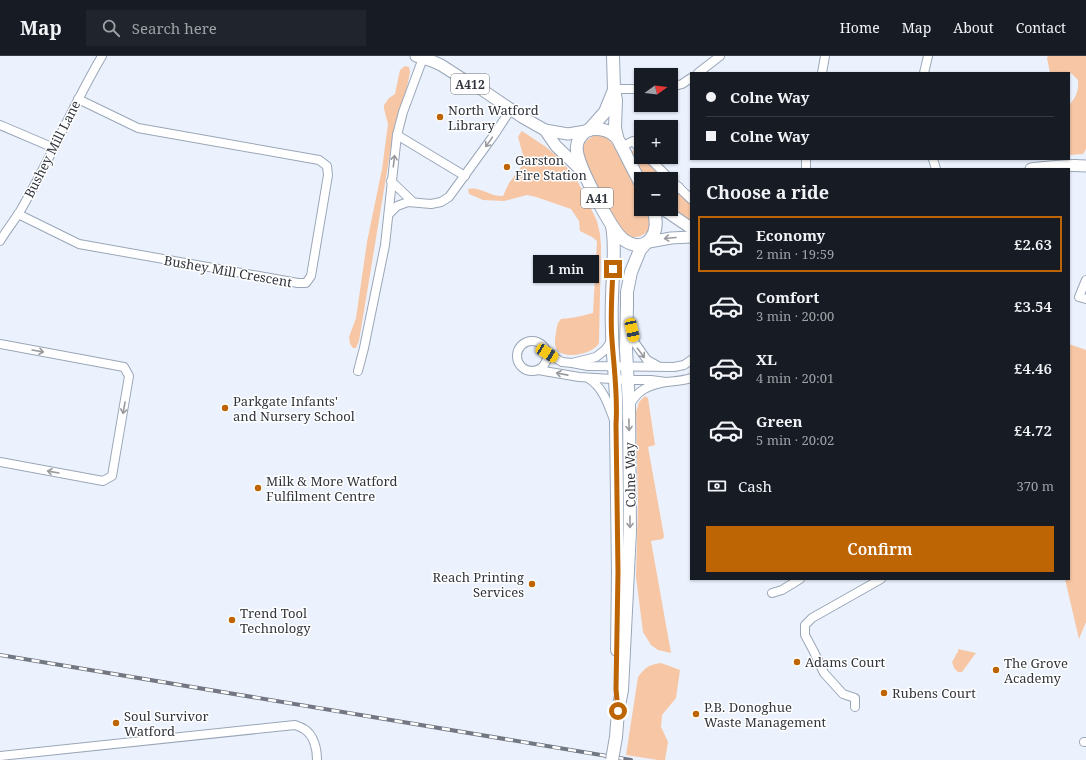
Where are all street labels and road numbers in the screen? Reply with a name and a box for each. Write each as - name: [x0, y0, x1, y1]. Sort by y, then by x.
- road number: A412: [451, 74, 489, 94]
- street label: Bushey Mill Lane: [20, 97, 84, 201]
- road number: A41: [581, 188, 613, 208]
- street label: Bushey Mill Crescent: [163, 251, 294, 291]
- street label: Colne Way: [620, 442, 640, 508]

